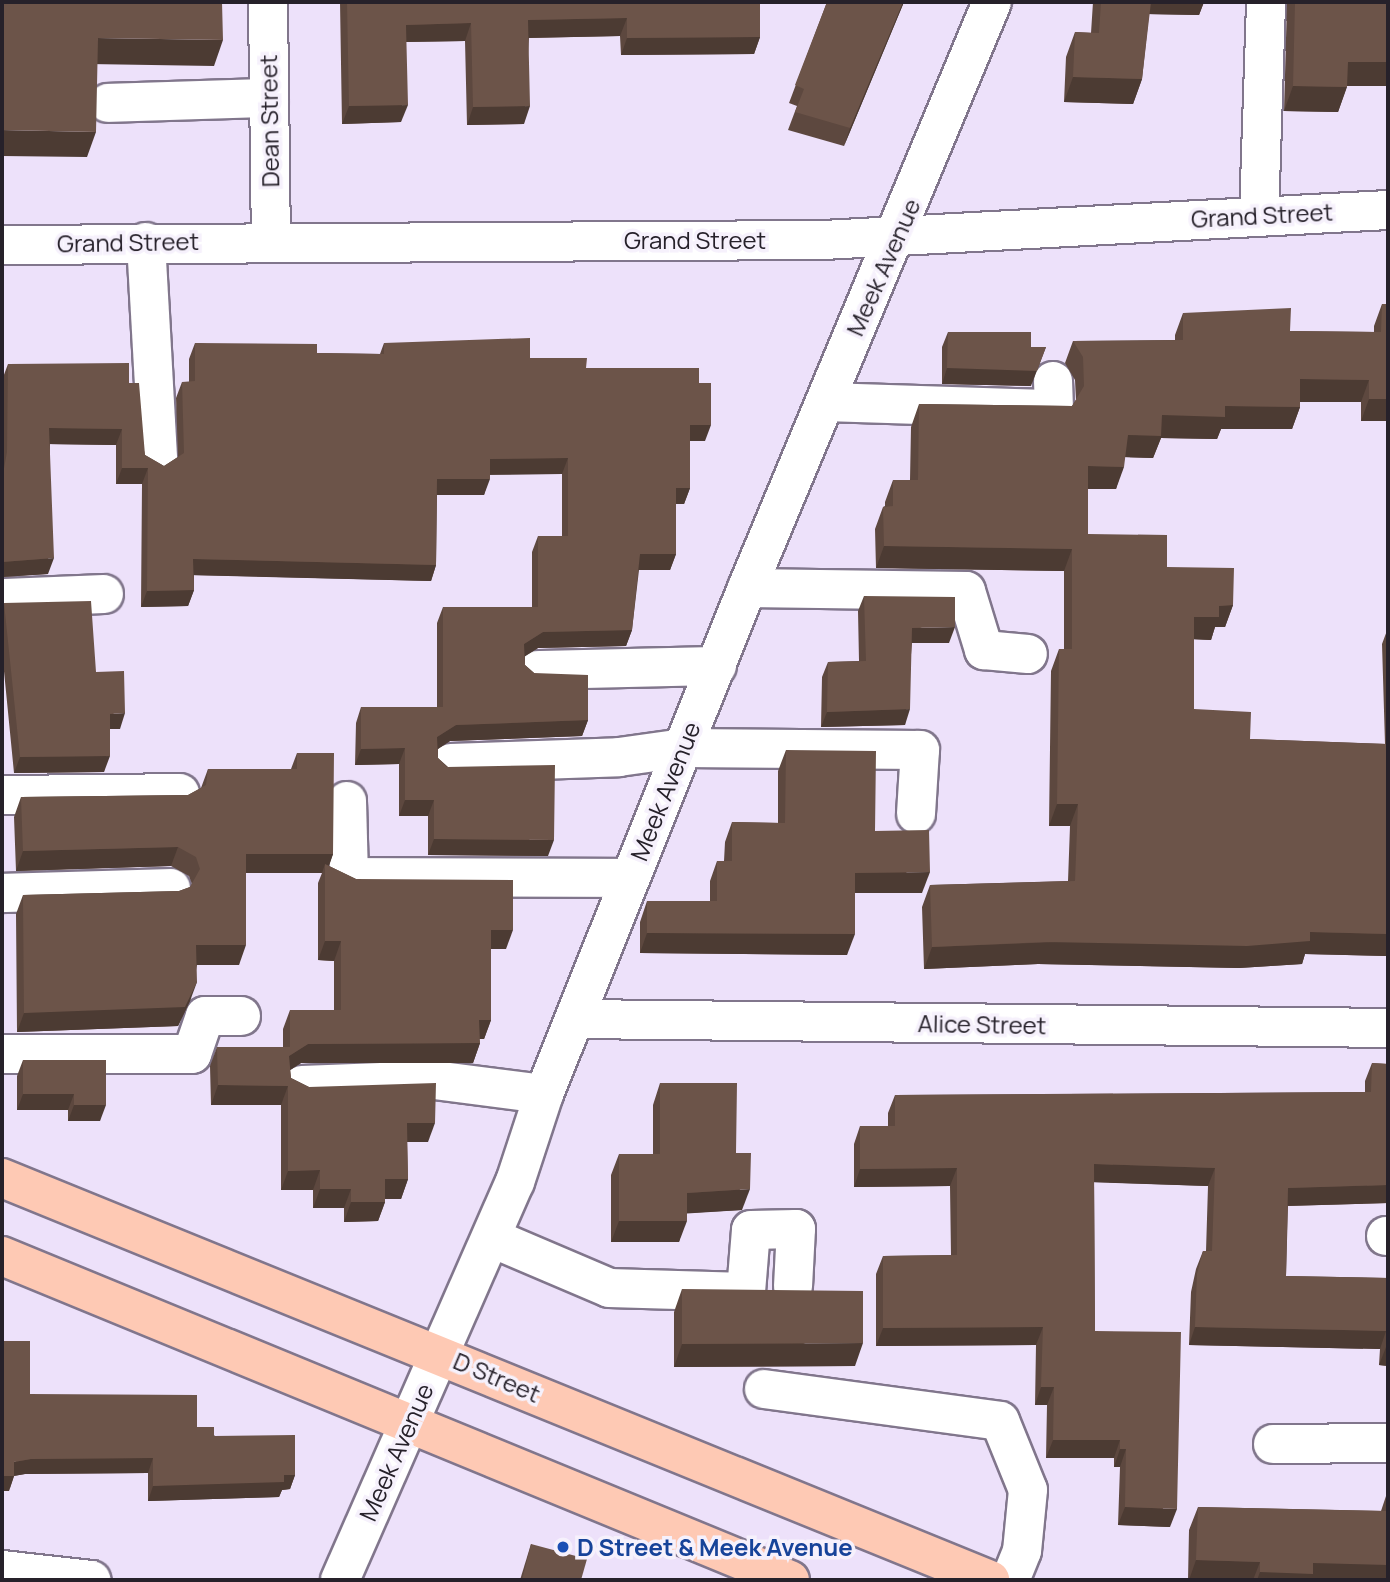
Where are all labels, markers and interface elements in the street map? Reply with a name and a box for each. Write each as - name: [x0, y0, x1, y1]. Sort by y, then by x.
- street label: Dean Street: [253, 54, 285, 188]
- street label: Meek Avenue: [840, 194, 926, 340]
- street label: Grand Street: [1190, 197, 1334, 233]
- street label: Grand Street: [57, 226, 199, 258]
- street label: Grand Street: [624, 226, 766, 254]
- street label: Meek Avenue: [624, 717, 706, 865]
- street label: Alice Street: [917, 1008, 1047, 1040]
- street label: D Street: [449, 1346, 545, 1408]
- street label: Meek Avenue: [353, 1379, 439, 1525]
- place label: D Street & Meek Avenue: [577, 1533, 853, 1561]
- marker: D Street & Meek Avenue: [555, 1539, 571, 1555]

